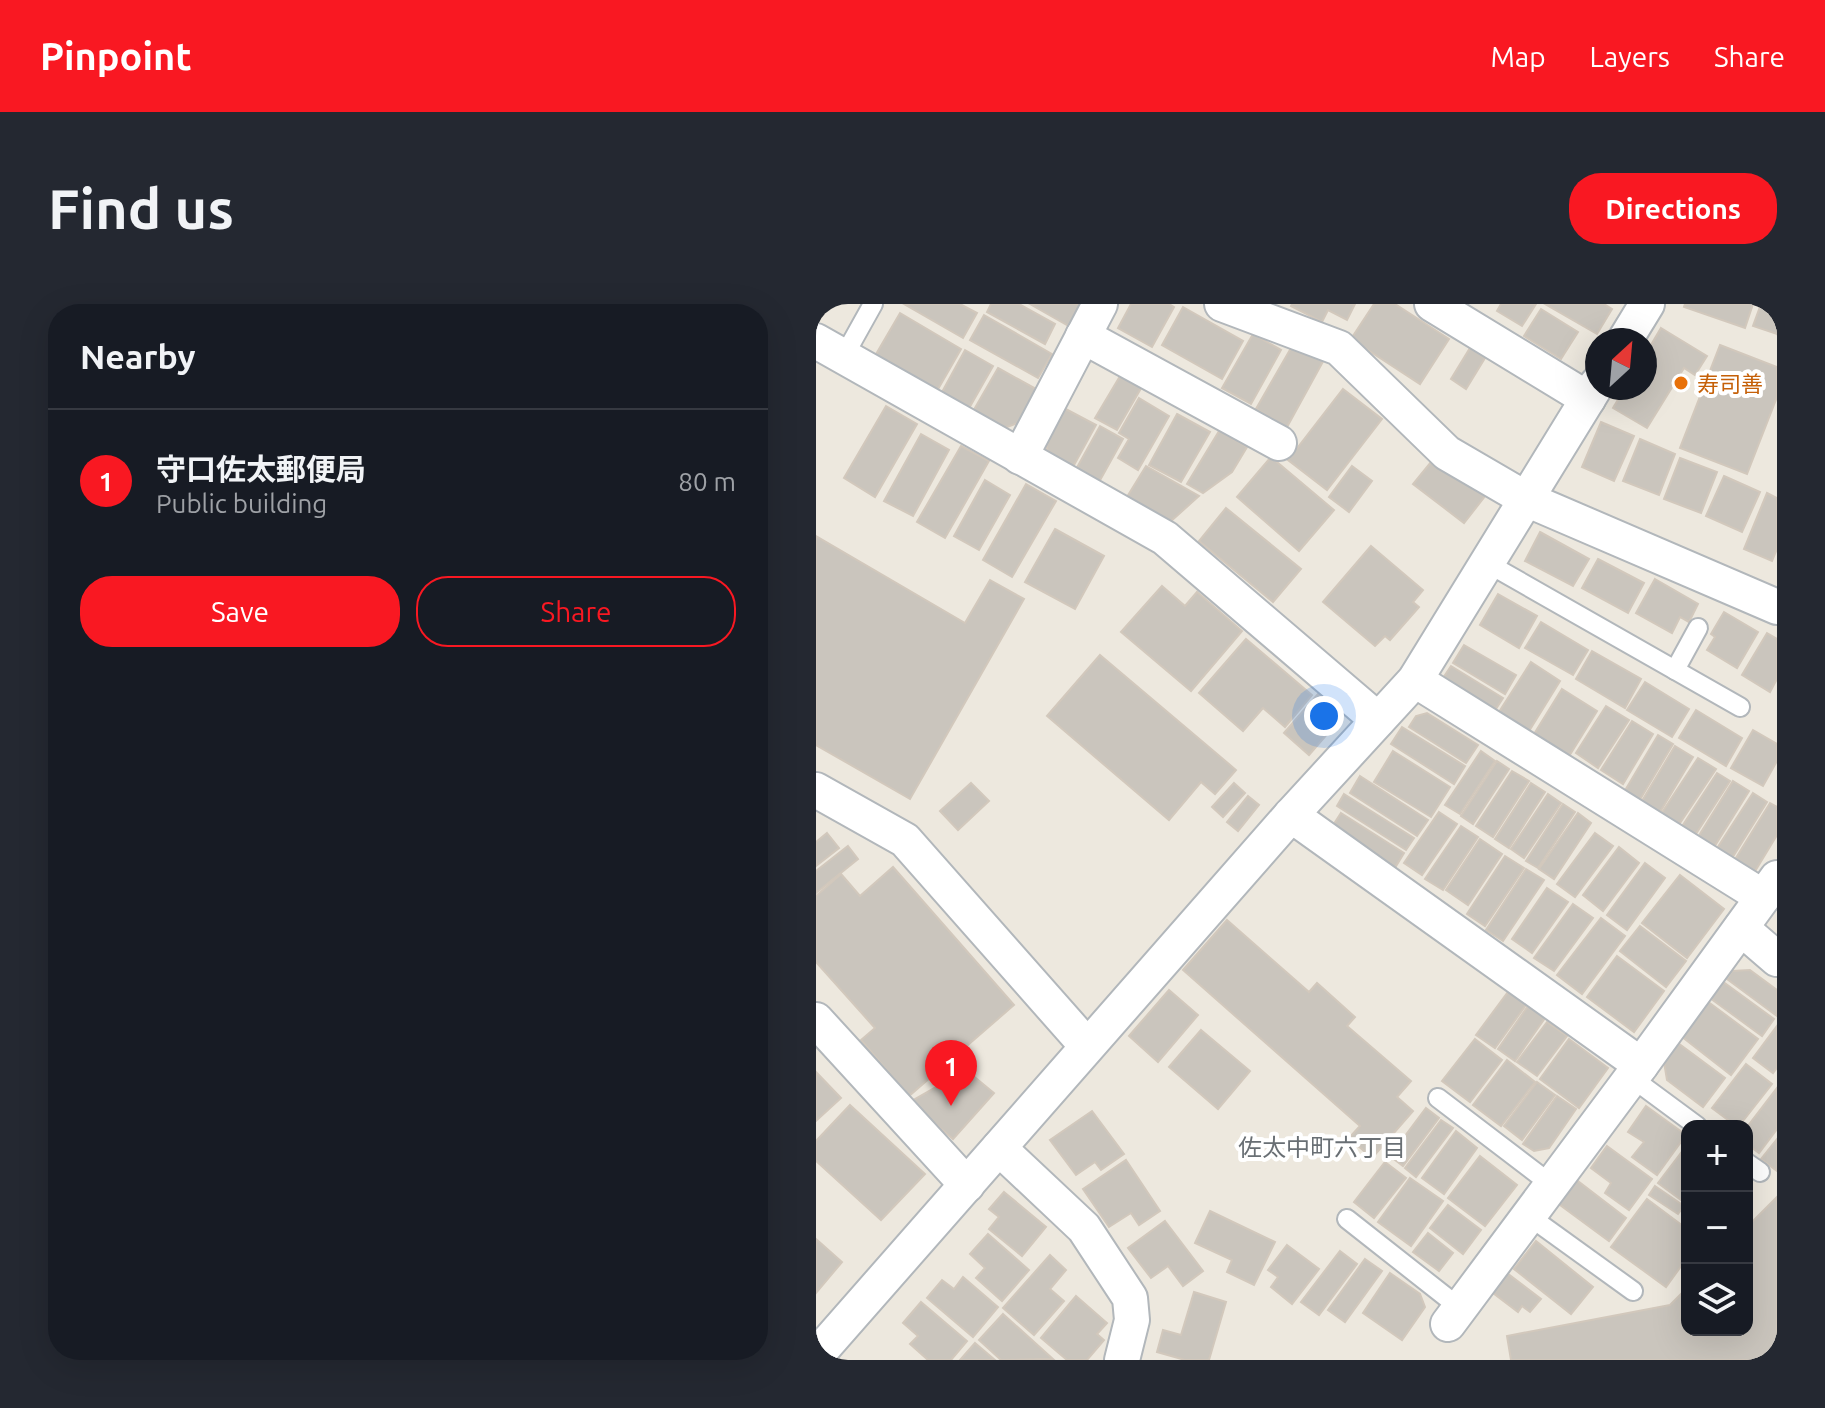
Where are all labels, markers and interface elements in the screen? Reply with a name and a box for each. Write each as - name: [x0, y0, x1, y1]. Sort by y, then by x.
- text: Pinpoint: [40, 35, 192, 77]
- text: Map: [1490, 41, 1546, 72]
- text: Layers: [1590, 41, 1670, 72]
- text: Share: [1714, 41, 1785, 72]
- button: Directions: [1569, 173, 1777, 244]
- text: Find us: [48, 177, 234, 240]
- north arrow: [1585, 328, 1657, 400]
- text: Nearby: [80, 337, 195, 375]
- place label: 寿司善: [1697, 371, 1763, 396]
- marker: 寿司善: [1672, 374, 1690, 392]
- text: 守口佐太郵便局: [156, 452, 366, 486]
- text: 1: [99, 467, 113, 496]
- text: 80 m: [678, 467, 736, 496]
- text: Public building: [156, 489, 327, 518]
- button: Save: [80, 576, 400, 647]
- button: Share: [416, 576, 736, 647]
- your location: [1304, 696, 1344, 736]
- pin: 1: [925, 1040, 977, 1106]
- map controls: [1681, 1120, 1753, 1336]
- button: +: [1681, 1120, 1753, 1192]
- district label: 佐太中町六丁目: [1238, 1134, 1406, 1161]
- button: −: [1681, 1192, 1753, 1264]
- button: layers: [1681, 1264, 1753, 1336]

